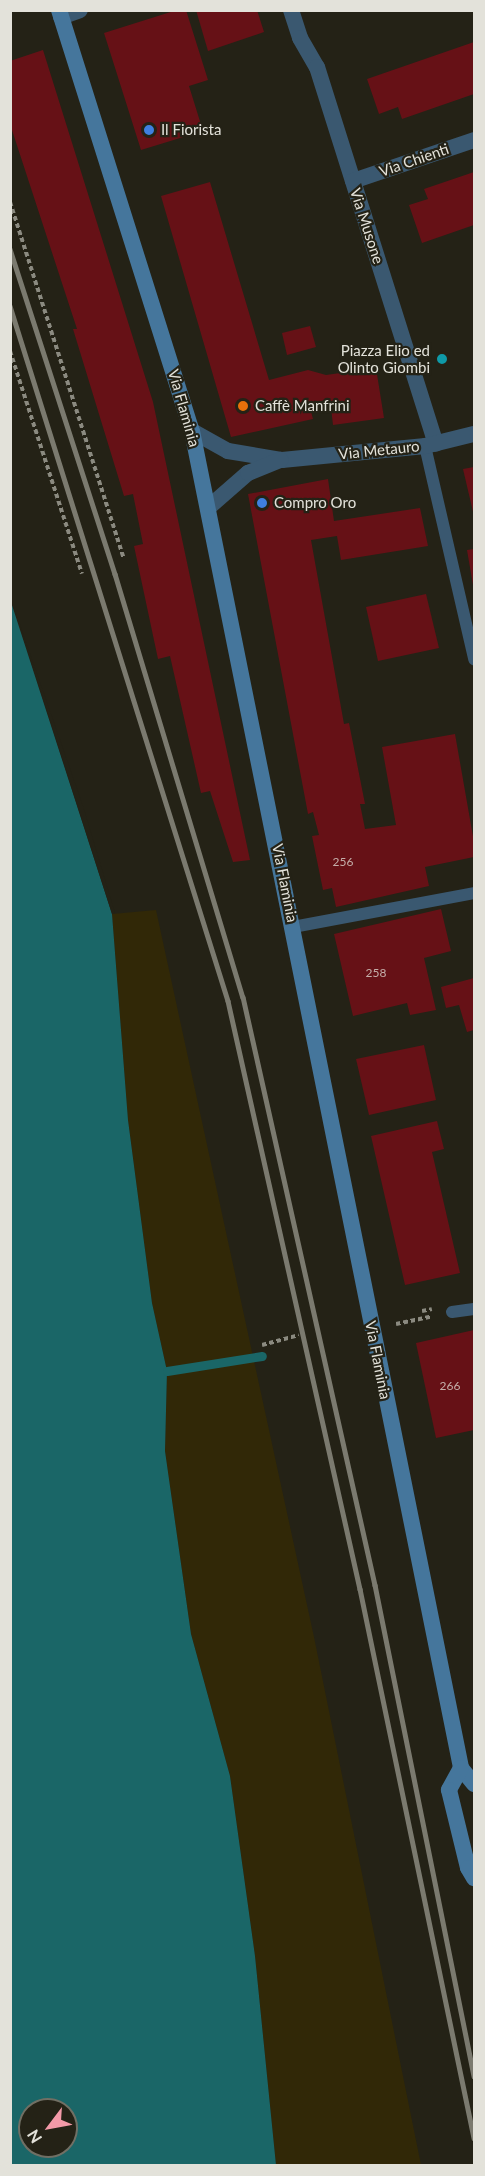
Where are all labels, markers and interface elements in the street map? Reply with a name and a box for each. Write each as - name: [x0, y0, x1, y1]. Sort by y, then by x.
- place label: Il Fiorista: [161, 121, 221, 139]
- marker: Il Fiorista: [142, 123, 156, 137]
- street label: Via Chienti: [377, 140, 451, 180]
- street label: Via Musone: [346, 186, 388, 266]
- place label: Piazza Elio ed Olinto Giombi: [338, 341, 430, 376]
- marker: Piazza Elio ed Olinto Giombi: [435, 352, 449, 366]
- street label: Via Flaminia: [164, 367, 204, 449]
- place label: Caffè Manfrini: [255, 397, 350, 415]
- marker: Caffè Manfrini: [236, 399, 250, 413]
- street label: Via Metauro: [338, 437, 420, 463]
- place label: Compro Oro: [274, 494, 356, 512]
- marker: Compro Oro: [255, 496, 269, 510]
- street label: Via Flaminia: [269, 842, 301, 924]
- house number: 256: [333, 855, 353, 869]
- house number: 258: [366, 966, 386, 980]
- street label: Via Flaminia: [362, 1319, 394, 1401]
- house number: 266: [440, 1379, 460, 1393]
- north arrow: [18, 2098, 78, 2158]
- text: N: [23, 2126, 45, 2147]

